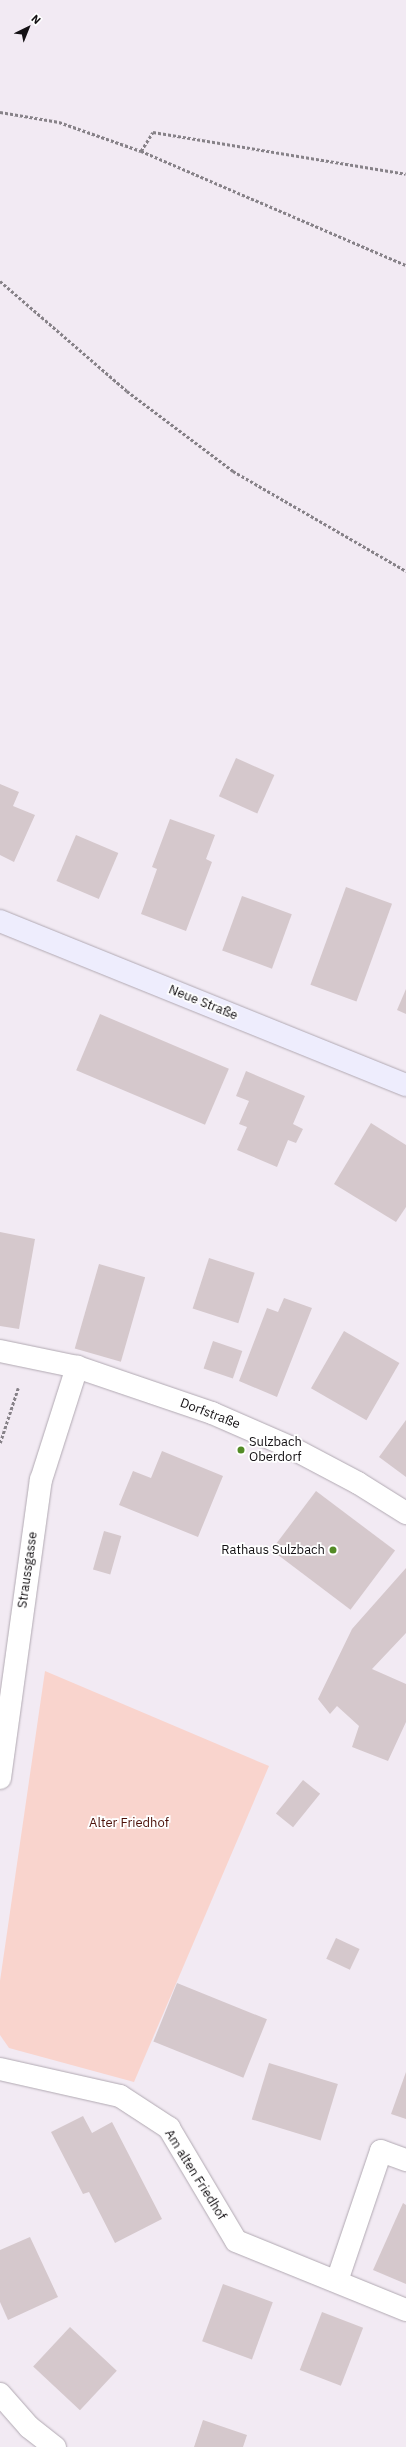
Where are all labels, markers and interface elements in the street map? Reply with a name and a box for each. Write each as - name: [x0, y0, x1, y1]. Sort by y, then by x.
- north arrow: [8, 8, 48, 48]
- text: N: [28, 11, 44, 27]
- street label: Neue Straße: [166, 982, 240, 1024]
- street label: Dorfstraße: [178, 1395, 242, 1433]
- place label: Sulzbach Oberdorf: [249, 1435, 302, 1466]
- marker: Sulzbach Oberdorf: [236, 1445, 246, 1455]
- street label: Straussgasse: [15, 1531, 41, 1609]
- place label: Rathaus Sulzbach: [221, 1542, 325, 1558]
- marker: Rathaus Sulzbach: [328, 1545, 338, 1555]
- park label: Alter Friedhof: [89, 1815, 169, 1831]
- street label: Am alten Friedhof: [161, 2127, 229, 2223]

